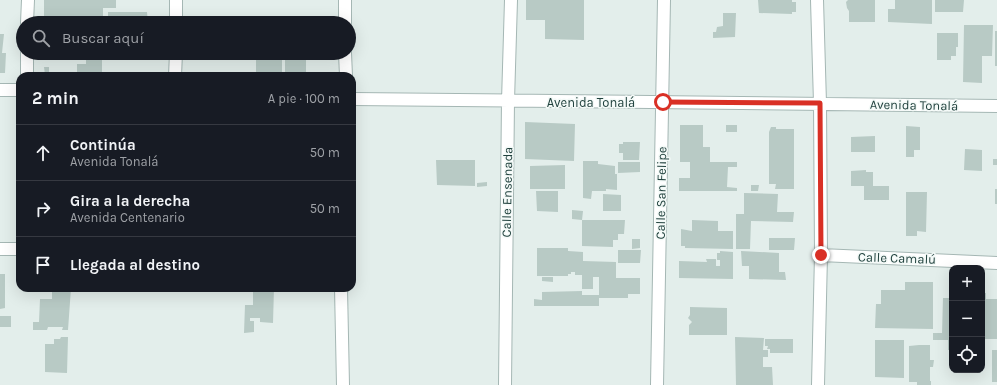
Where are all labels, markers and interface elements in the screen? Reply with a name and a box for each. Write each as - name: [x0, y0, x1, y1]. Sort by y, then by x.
- search box: [16, 16, 356, 60]
- icon: search: [30, 27, 52, 49]
- text: Buscar aquí: [62, 29, 144, 47]
- text: 2 min: [32, 88, 79, 108]
- text: A pie · 100 m: [268, 91, 340, 106]
- route start: [654, 93, 672, 111]
- street label: Avenida Tonalá: [547, 95, 635, 110]
- street label: Avenida Tonalá: [870, 97, 958, 113]
- text: Continúa: [70, 136, 136, 154]
- icon: ahead: [32, 142, 54, 164]
- text: 50 m: [310, 145, 340, 160]
- street label: Calle San Felipe: [653, 146, 669, 240]
- street label: Calle Ensenada: [499, 147, 515, 237]
- text: Avenida Tonalá: [70, 154, 158, 169]
- text: Gira a la derecha: [70, 192, 190, 210]
- icon: right: [32, 198, 54, 220]
- text: 50 m: [310, 201, 340, 216]
- text: Avenida Centenario: [70, 210, 185, 225]
- route end: [812, 246, 830, 264]
- street label: Calle Camalú: [858, 249, 936, 267]
- icon: arrive: [32, 254, 54, 276]
- text: Llegada al destino: [70, 256, 200, 274]
- map controls: [949, 265, 985, 373]
- button: +: [949, 265, 985, 301]
- button: −: [949, 301, 985, 337]
- button: locate: [949, 337, 985, 373]

